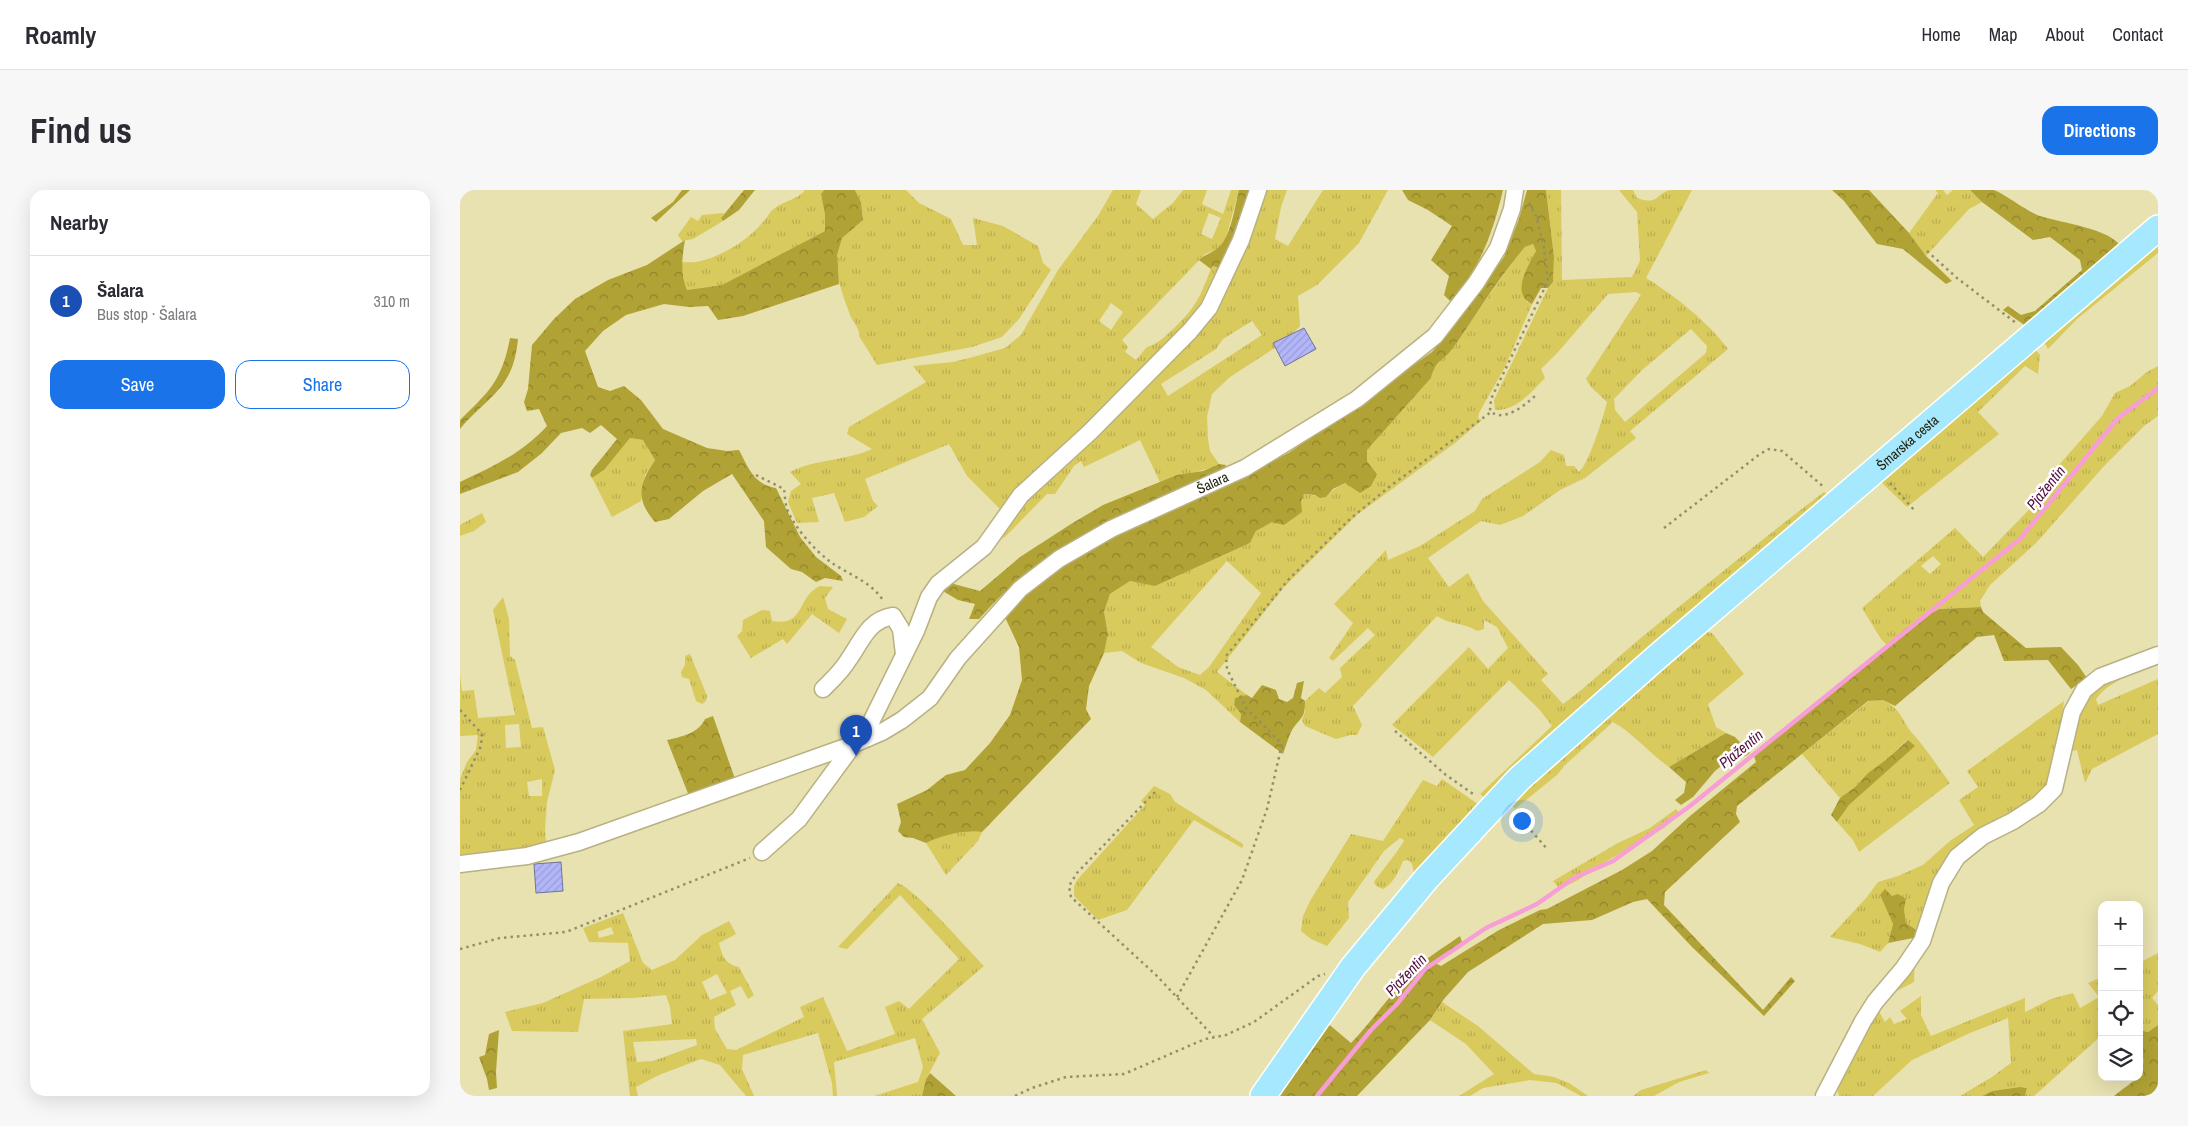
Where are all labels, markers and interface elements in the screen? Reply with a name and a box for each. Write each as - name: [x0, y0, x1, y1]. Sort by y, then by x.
- text: Roamly: [25, 19, 96, 51]
- text: Home: [1921, 22, 1961, 47]
- text: Map: [1989, 22, 2018, 47]
- text: About: [2046, 22, 2084, 47]
- text: Contact: [2112, 22, 2163, 47]
- button: Directions: [2042, 106, 2158, 155]
- text: Find us: [30, 107, 132, 154]
- text: Nearby: [50, 208, 108, 237]
- text: Šalara: [97, 277, 144, 303]
- text: 1: [62, 290, 70, 312]
- text: 310 m: [374, 290, 410, 312]
- text: Bus stop · Šalara: [97, 303, 197, 325]
- button: Save: [50, 360, 225, 409]
- button: Share: [235, 360, 410, 409]
- street label: Šmarska cesta: [1873, 411, 1943, 474]
- water label: Pjažentin: [2021, 461, 2070, 514]
- street label: Šalara: [1194, 467, 1232, 498]
- pin: 1: [840, 715, 872, 756]
- water label: Pjažentin: [1714, 724, 1767, 773]
- your location: [1509, 808, 1535, 834]
- map controls: [2098, 901, 2143, 1081]
- button: +: [2098, 901, 2143, 946]
- button: −: [2098, 946, 2143, 991]
- water label: Pjažentin: [1380, 949, 1431, 1000]
- button: locate: [2098, 991, 2143, 1036]
- button: layers: [2098, 1036, 2143, 1081]

